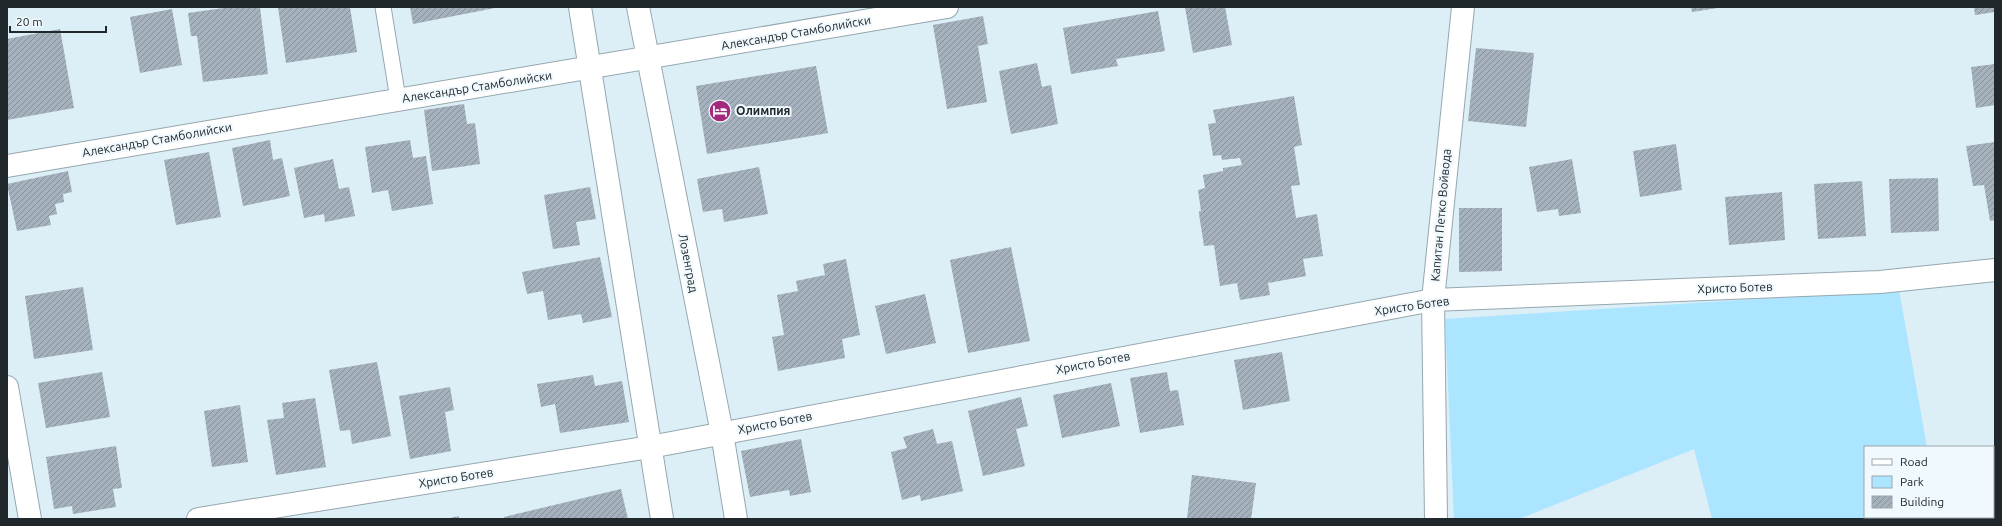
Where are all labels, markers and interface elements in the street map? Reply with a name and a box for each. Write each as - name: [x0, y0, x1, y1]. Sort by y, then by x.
- scale bar: [10, 8, 106, 34]
- street label: Александър Стамболийски: [720, 13, 872, 52]
- text: 20 m: [16, 15, 43, 28]
- street label: Александър Стамболийски: [401, 68, 553, 105]
- hotel icon: Олимпия: [707, 98, 733, 124]
- place label: Олимпия: [736, 104, 790, 117]
- street label: Александър Стамболийски: [81, 120, 233, 159]
- street label: Капитан Петко Войвода: [1428, 148, 1453, 282]
- street label: Лозенград: [676, 232, 701, 293]
- street label: Христо Ботев: [1697, 280, 1773, 295]
- street label: Христо Ботев: [1374, 294, 1450, 317]
- street label: Христо Ботев: [1055, 349, 1131, 376]
- street label: Христо Ботев: [737, 409, 813, 436]
- legend: [1864, 446, 1994, 518]
- text: Road: [1900, 455, 1928, 468]
- street label: Христо Ботев: [418, 465, 494, 490]
- text: Park: [1900, 475, 1924, 488]
- text: Building: [1900, 495, 1944, 508]

